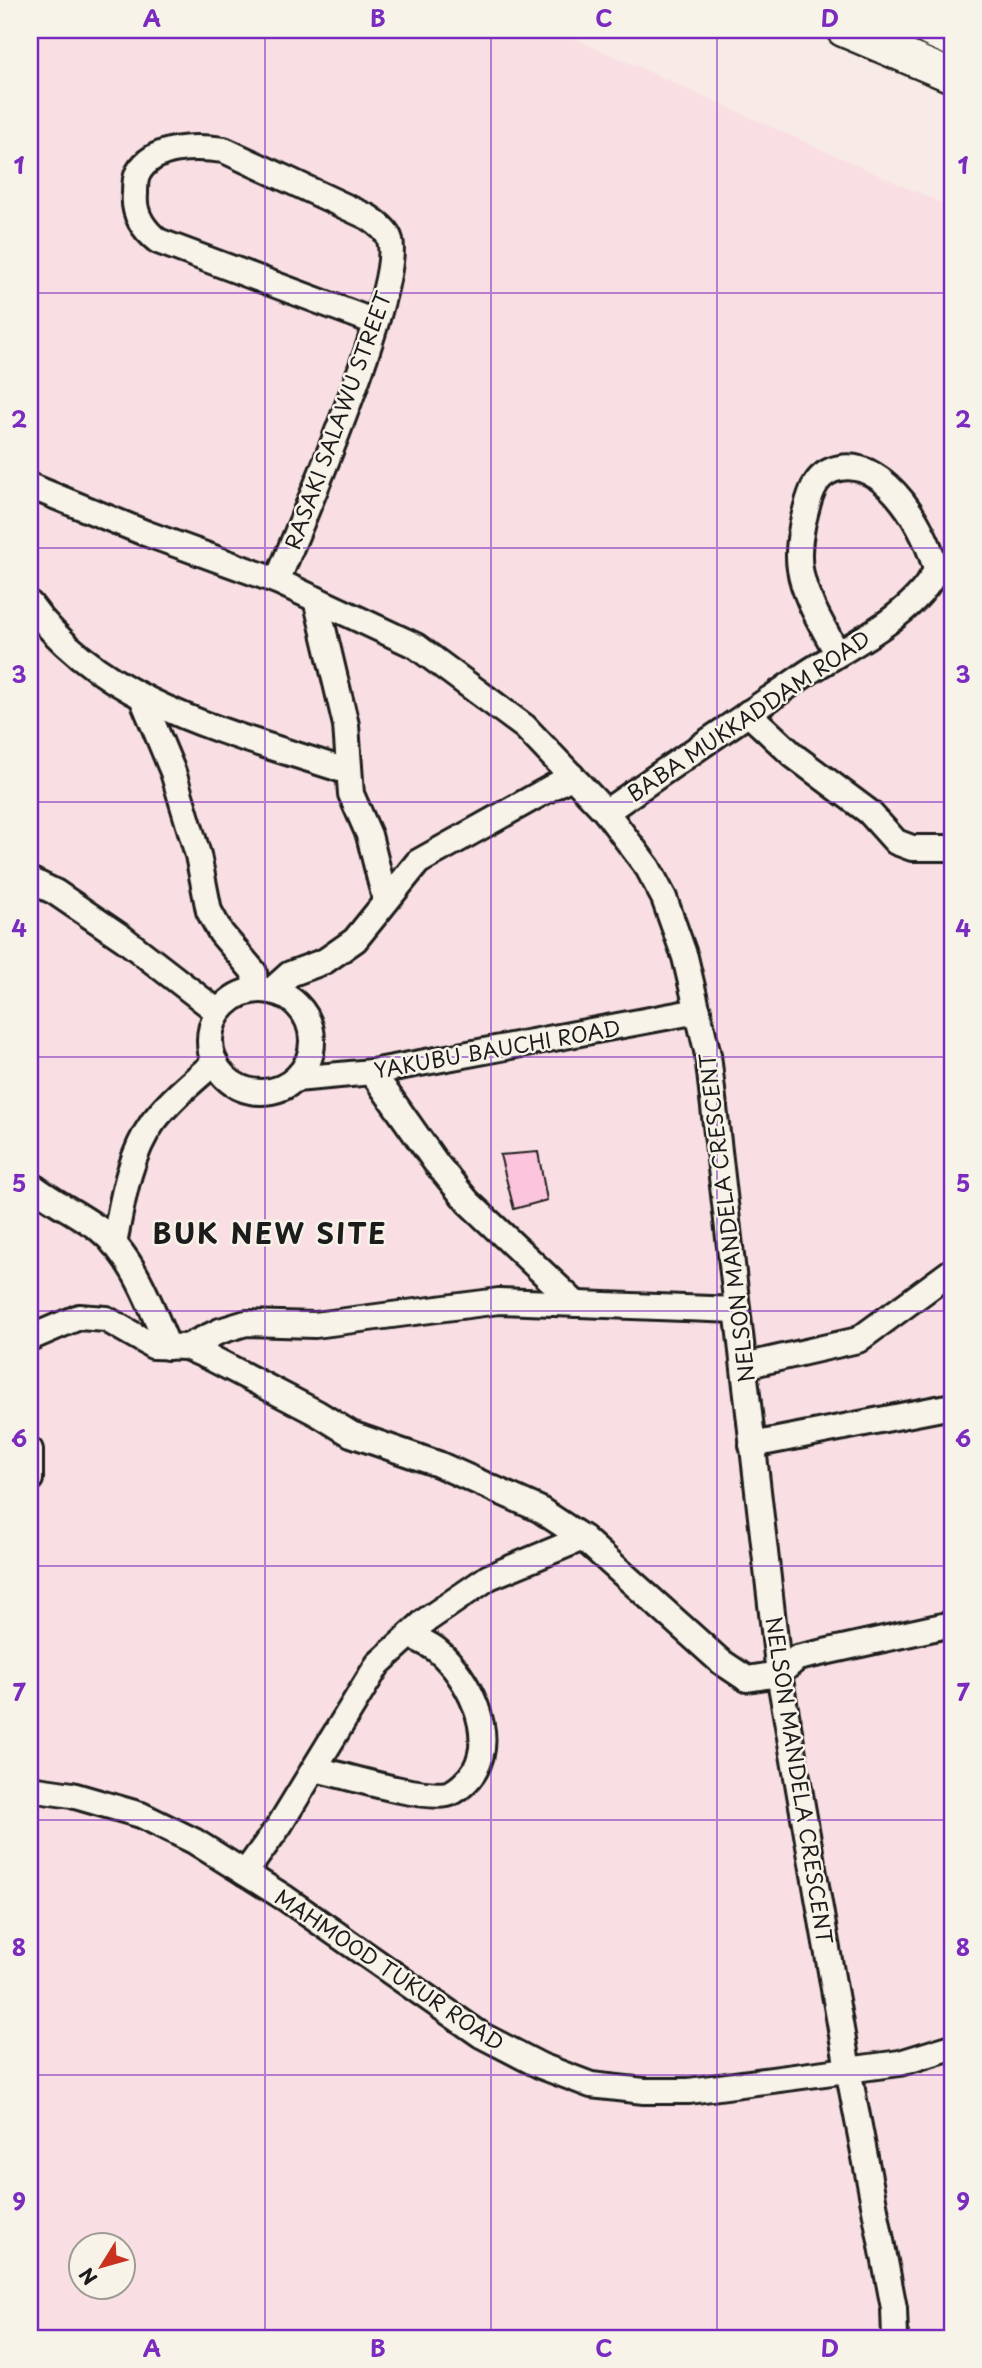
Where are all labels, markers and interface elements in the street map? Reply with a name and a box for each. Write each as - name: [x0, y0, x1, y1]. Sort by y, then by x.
- text: A: [143, 0, 161, 35]
- text: B: [370, 0, 386, 35]
- text: C: [595, 0, 613, 35]
- text: D: [821, 0, 839, 35]
- text: 1: [14, 147, 25, 182]
- text: 1: [958, 147, 969, 182]
- street label: RASAKI SALAWU STREET: [275, 286, 399, 553]
- text: 2: [11, 401, 27, 436]
- text: 2: [955, 401, 971, 436]
- street label: BABA MUKKADDAM ROAD: [620, 621, 876, 809]
- text: 3: [11, 656, 27, 691]
- text: 3: [955, 656, 971, 691]
- text: 4: [11, 910, 27, 945]
- text: 4: [955, 910, 971, 945]
- street label: YAKUBU BAUCHI ROAD: [371, 1011, 623, 1085]
- street label: NELSON MANDELA CRESCENT: [690, 1051, 762, 1384]
- text: 5: [12, 1165, 26, 1200]
- text: 5: [956, 1165, 970, 1200]
- district label: BUK NEW SITE: [153, 1211, 387, 1254]
- text: 6: [11, 1420, 27, 1455]
- text: 6: [955, 1420, 971, 1455]
- street label: NELSON MANDELA CRESCENT: [758, 1614, 842, 1947]
- text: 7: [12, 1674, 26, 1709]
- text: 7: [956, 1674, 970, 1709]
- street label: MAHMOOD TUKUR ROAD: [269, 1880, 511, 2058]
- text: 8: [12, 1929, 26, 1964]
- text: 8: [956, 1929, 970, 1964]
- text: 9: [12, 2183, 26, 2218]
- text: 9: [956, 2183, 970, 2218]
- north arrow: [66, 2232, 136, 2302]
- text: N: [72, 2262, 103, 2291]
- text: A: [143, 2330, 161, 2365]
- text: B: [370, 2330, 386, 2365]
- text: C: [595, 2330, 613, 2365]
- text: D: [821, 2330, 839, 2365]

